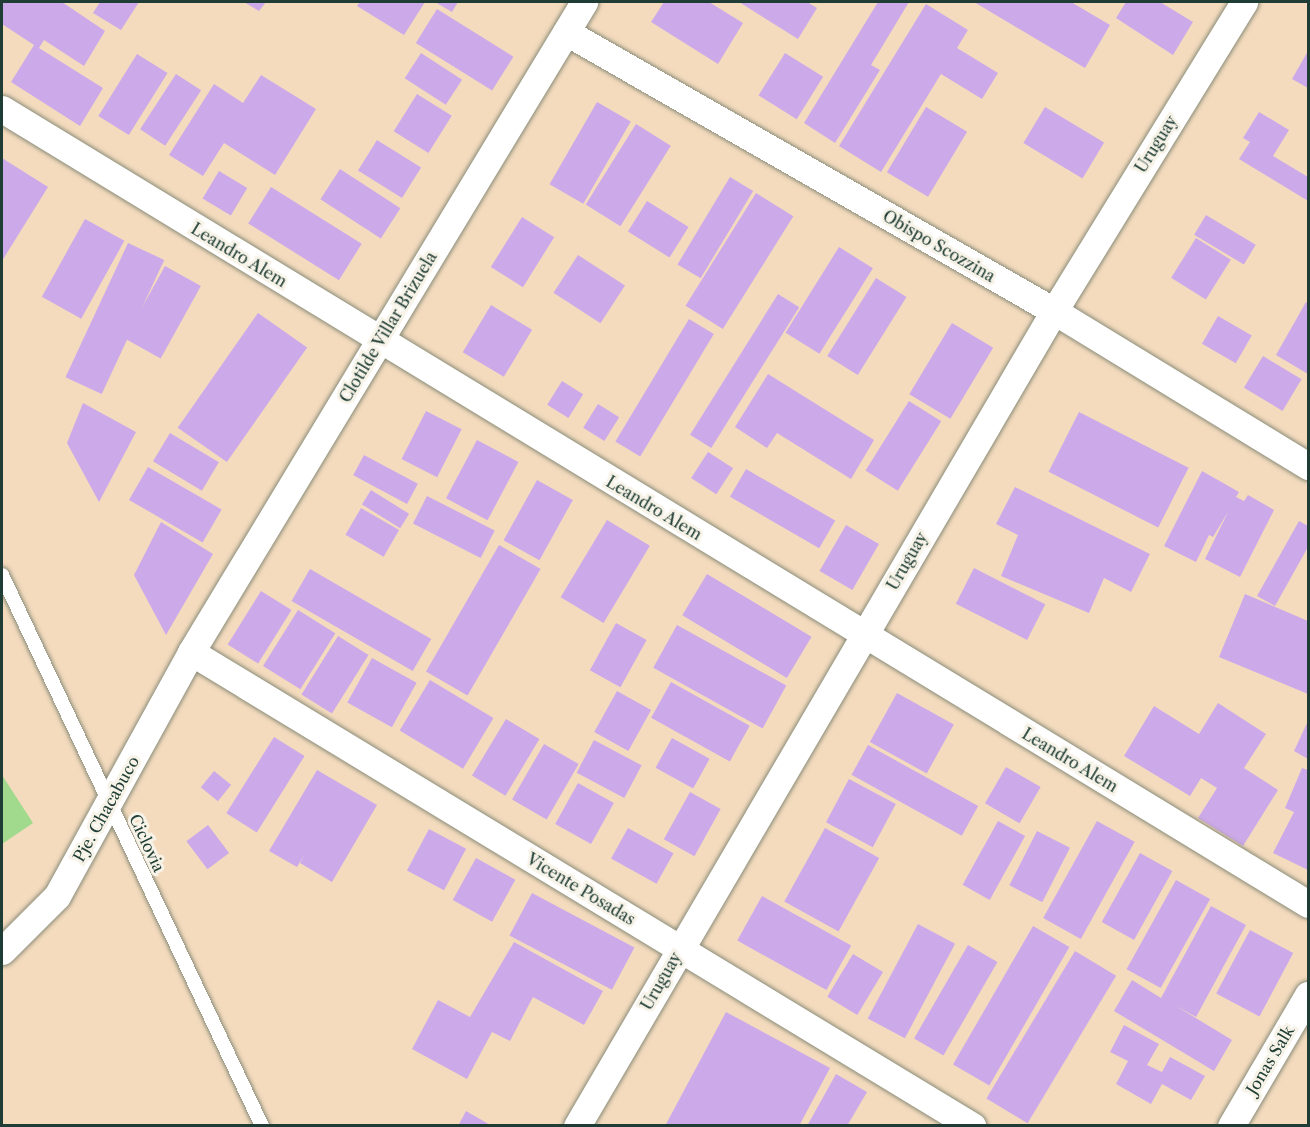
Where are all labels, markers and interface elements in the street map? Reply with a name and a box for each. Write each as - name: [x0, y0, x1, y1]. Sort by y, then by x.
- street label: Uruguay: [1131, 112, 1181, 176]
- street label: Obispo Scozzina: [879, 206, 999, 286]
- street label: Leandro Alem: [187, 219, 291, 291]
- street label: Clotilde Villar Brizuela: [335, 248, 441, 406]
- street label: Leandro Alem: [602, 472, 706, 544]
- street label: Uruguay: [883, 529, 931, 593]
- street label: Leandro Alem: [1018, 724, 1122, 796]
- street label: Pje. Chacabuco: [69, 753, 143, 865]
- street label: Ciclovia: [125, 811, 169, 875]
- street label: Vicente Posadas: [523, 849, 639, 929]
- street label: Uruguay: [637, 949, 685, 1013]
- street label: Jonas Salk: [1242, 1022, 1298, 1098]

